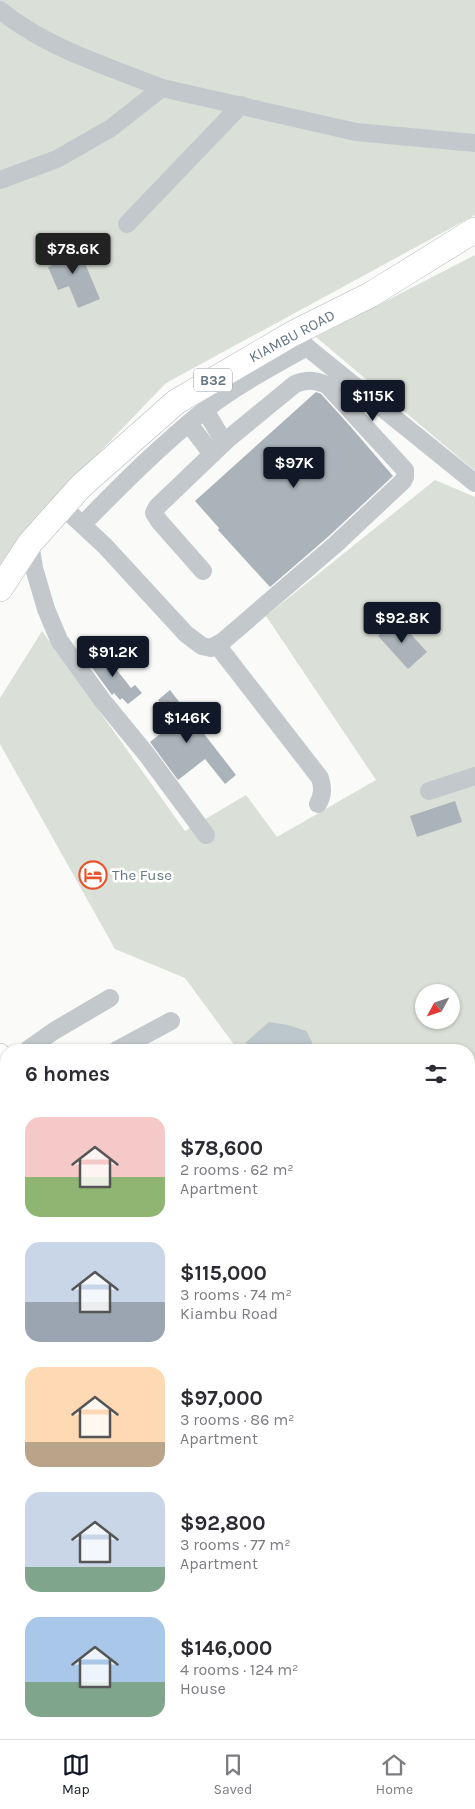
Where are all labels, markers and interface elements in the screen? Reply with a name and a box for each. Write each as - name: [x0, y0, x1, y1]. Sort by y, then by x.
- pin: $78.6K: [32, 232, 114, 275]
- text: $78.6K: [47, 239, 99, 258]
- street label: KIAMBU ROAD: [246, 306, 338, 366]
- road number: B32: [194, 368, 232, 392]
- pin: $115K: [338, 380, 408, 422]
- text: $115K: [352, 386, 394, 405]
- pin: $97K: [264, 446, 324, 489]
- text: $97K: [274, 453, 314, 472]
- pin: $92.8K: [361, 602, 443, 644]
- text: $92.8K: [375, 608, 429, 627]
- pin: $91.2K: [72, 636, 154, 678]
- text: $91.2K: [88, 642, 138, 661]
- pin: $146K: [152, 702, 222, 744]
- text: $146K: [164, 708, 210, 727]
- hotel icon: The Fuse: [78, 860, 108, 890]
- place label: The Fuse: [112, 866, 172, 884]
- north arrow: [415, 984, 460, 1029]
- map controls: [415, 984, 460, 1029]
- icon: filters: [422, 1060, 450, 1088]
- text: 6 homes: [25, 1062, 110, 1086]
- text: $78,600: [180, 1136, 263, 1160]
- icon: home: [65, 1137, 125, 1197]
- text: 2 rooms · 62 m²: [180, 1160, 294, 1179]
- text: Apartment: [180, 1179, 258, 1198]
- text: $115,000: [180, 1261, 267, 1285]
- icon: home: [65, 1262, 125, 1322]
- text: 3 rooms · 74 m²: [180, 1285, 292, 1304]
- text: Kiambu Road: [180, 1304, 278, 1323]
- text: $97,000: [180, 1386, 263, 1410]
- icon: home: [65, 1387, 125, 1447]
- text: 3 rooms · 86 m²: [180, 1410, 295, 1429]
- text: Apartment: [180, 1429, 258, 1448]
- text: $92,800: [180, 1511, 265, 1535]
- icon: home: [65, 1512, 125, 1572]
- text: 3 rooms · 77 m²: [180, 1535, 291, 1554]
- text: Apartment: [180, 1554, 258, 1573]
- text: $146,000: [180, 1636, 272, 1660]
- icon: home: [65, 1637, 125, 1697]
- text: 4 rooms · 124 m²: [180, 1660, 299, 1679]
- text: House: [180, 1679, 226, 1698]
- tab: Map: [62, 1751, 90, 1798]
- tab: Saved: [213, 1751, 252, 1798]
- tab: Home: [376, 1751, 413, 1798]

